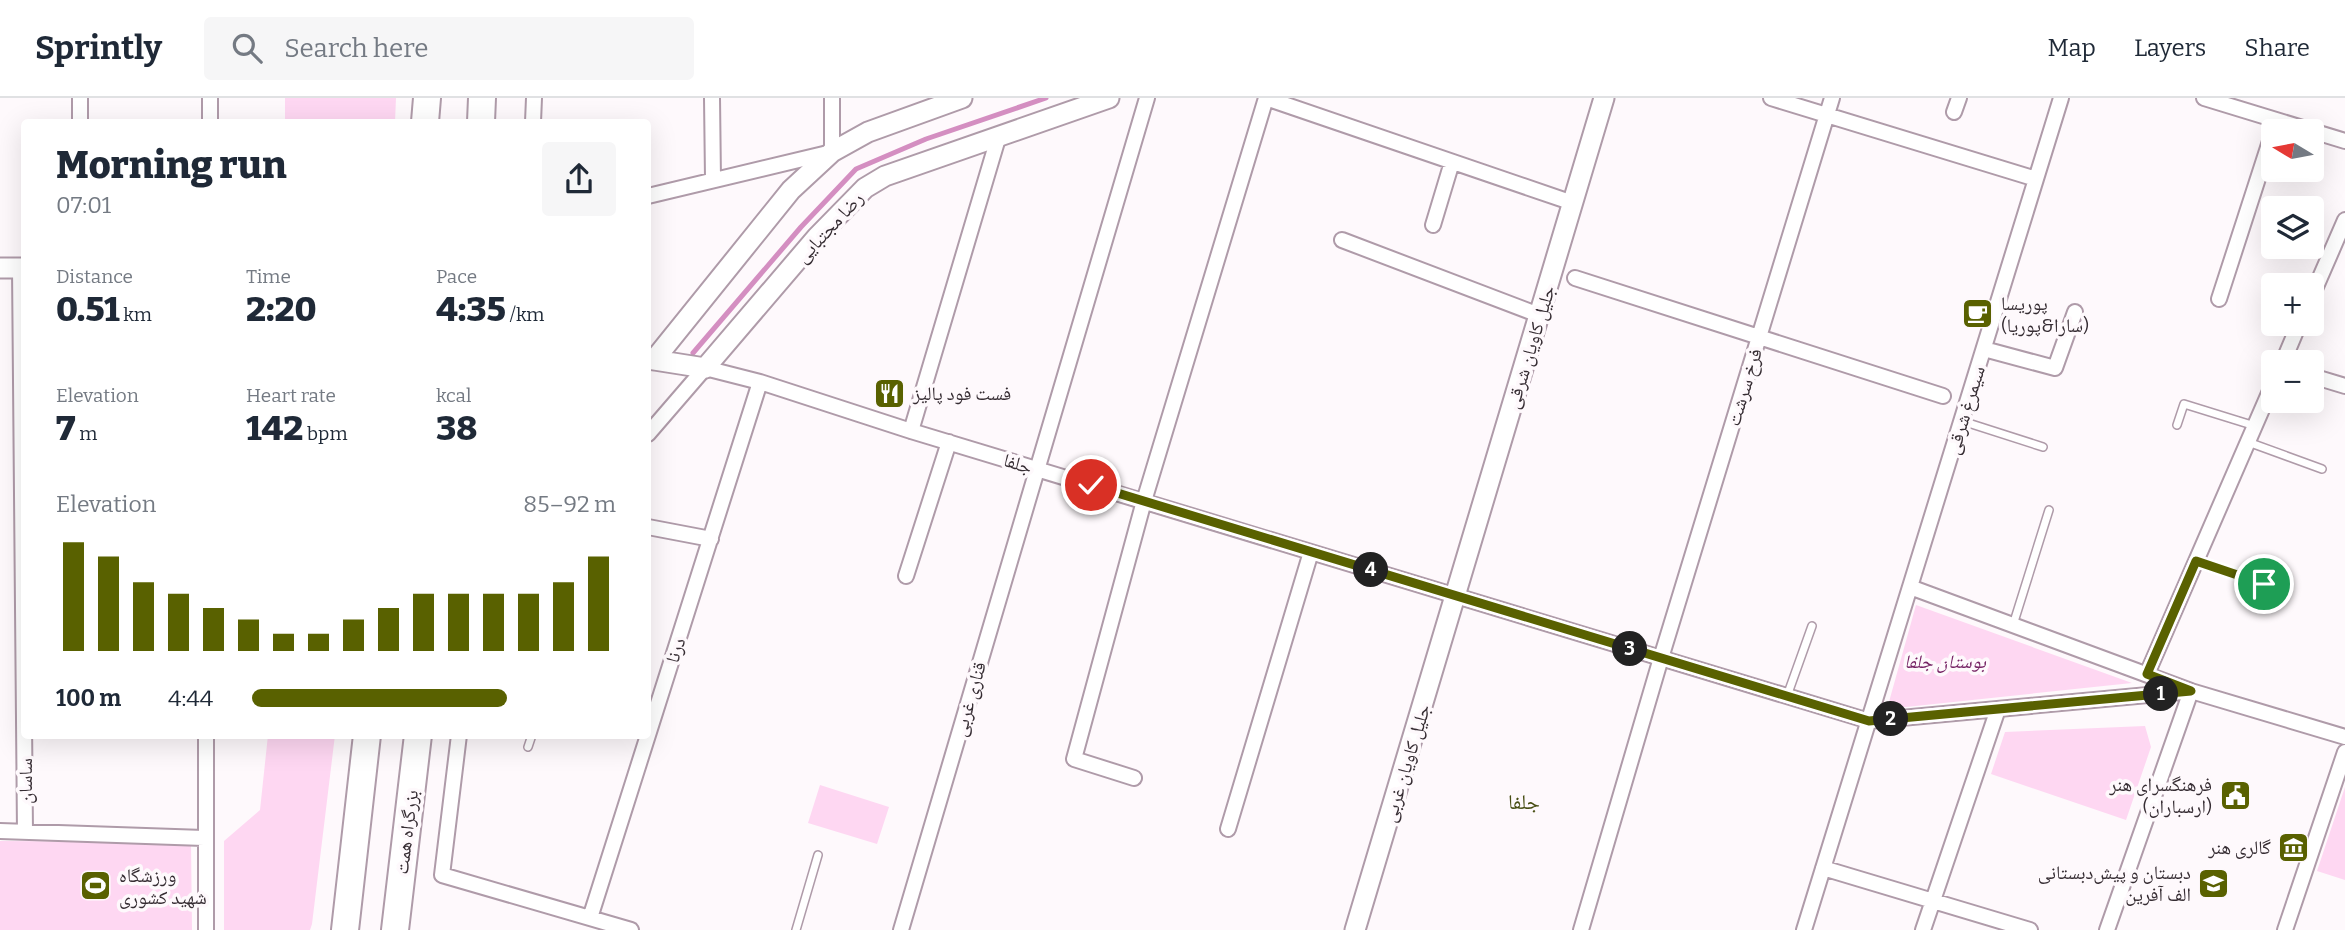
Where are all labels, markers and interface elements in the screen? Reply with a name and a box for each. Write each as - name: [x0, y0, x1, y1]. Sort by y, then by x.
- search box: [204, 17, 694, 80]
- text: Sprintly: [35, 28, 162, 68]
- icon: search: [228, 29, 266, 67]
- text: Search here: [284, 33, 428, 64]
- text: Map: [2048, 34, 2096, 62]
- text: Layers: [2134, 34, 2206, 62]
- text: Share: [2244, 34, 2310, 62]
- north arrow: [2261, 119, 2324, 182]
- map controls: [2261, 119, 2324, 413]
- text: Morning run: [56, 142, 287, 188]
- button: share: [542, 142, 616, 216]
- street label: رضا مجتبایی: [791, 187, 868, 268]
- text: 07:01: [56, 191, 111, 219]
- button: layers: [2261, 196, 2324, 259]
- text: Distance: [56, 265, 133, 288]
- text: Time: [246, 265, 291, 288]
- text: Pace: [436, 265, 477, 288]
- button: +: [2261, 273, 2324, 336]
- street label: جلیل کاویان شرقی: [1501, 283, 1560, 412]
- text: 0.51: [56, 288, 120, 330]
- text: 2:20: [246, 288, 317, 330]
- text: 4:35: [436, 288, 506, 330]
- place label: پوریسا (سارا&پوریا): [2001, 292, 2089, 337]
- cafe icon: پوریسا (سارا&پوریا): [1961, 297, 1995, 331]
- text: km: [120, 303, 152, 326]
- text: /km: [506, 303, 545, 326]
- street label: فرخ سرشت: [1722, 346, 1767, 429]
- button: −: [2261, 350, 2324, 413]
- street label: سیمرغ شرقی: [1941, 363, 1990, 457]
- restaurant icon: فست فود پالیز: [873, 376, 907, 410]
- place label: فست فود پالیز: [912, 382, 1011, 405]
- text: Elevation: [56, 384, 139, 407]
- text: Heart rate: [246, 384, 336, 407]
- text: kcal: [436, 384, 471, 407]
- text: 7: [56, 407, 75, 449]
- text: 142: [246, 407, 303, 449]
- text: 38: [436, 407, 477, 449]
- text: m: [75, 422, 97, 445]
- text: bpm: [303, 422, 348, 445]
- street label: جلفا: [1001, 448, 1035, 479]
- pin: [1061, 455, 1121, 515]
- icon: check: [1072, 466, 1110, 504]
- text: Elevation: [56, 490, 156, 518]
- text: 85–92 m: [523, 490, 616, 518]
- pin: 4: [1354, 552, 1388, 588]
- pin: [2234, 554, 2294, 614]
- text: 4: [1365, 558, 1376, 581]
- icon: arrive: [2245, 565, 2283, 603]
- pin: 3: [1612, 632, 1648, 666]
- street label: درنا: [661, 634, 690, 666]
- text: 3: [1624, 637, 1635, 660]
- park label: بوستان جلفا: [1904, 650, 1987, 673]
- street label: قناری غربی: [948, 659, 991, 739]
- pin: 1: [2144, 676, 2178, 712]
- text: 1: [2156, 682, 2165, 705]
- text: 100 m: [56, 684, 121, 712]
- text: 4:44: [168, 684, 213, 712]
- street label: جلیل کاویان غربی: [1378, 701, 1435, 825]
- pin: 2: [1874, 702, 1909, 736]
- text: 2: [1885, 707, 1896, 730]
- street label: ساسان: [14, 758, 37, 804]
- place label: فرهنگسرای هنر (ارسباران): [2108, 773, 2212, 818]
- public building icon: فرهنگسرای هنر (ارسباران): [2218, 778, 2252, 812]
- street label: بزرگراه همت: [390, 789, 423, 876]
- district label: جلفا: [1508, 789, 1540, 815]
- museum icon: گالری هنر: [2277, 830, 2311, 864]
- place label: گالری هنر: [2207, 836, 2271, 859]
- place label: دبستان و پیش‌دبستانی الف آفرین: [2038, 861, 2191, 906]
- place label: ورزشگاه شهید کشوری: [119, 864, 207, 909]
- school or university icon: دبستان و پیش‌دبستانی الف آفرین: [2197, 866, 2231, 900]
- sports icon: ورزشگاه شهید کشوری: [79, 869, 113, 903]

